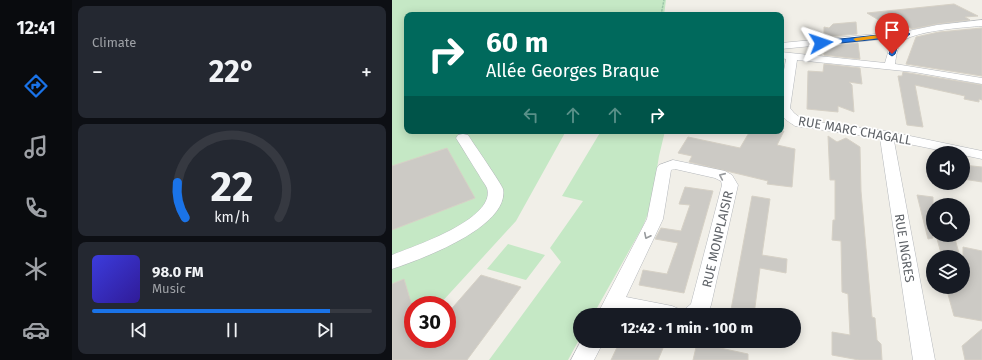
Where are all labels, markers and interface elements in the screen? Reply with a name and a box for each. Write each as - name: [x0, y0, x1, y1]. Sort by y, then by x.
- pin: [875, 13, 909, 54]
- text: 12:41: [16, 17, 56, 39]
- icon: arrive: [881, 19, 903, 41]
- position arrow: [800, 22, 842, 64]
- text: 60 m: [486, 26, 548, 59]
- icon: right: [420, 28, 472, 80]
- text: Climate: [92, 35, 136, 50]
- text: 22°: [209, 54, 255, 90]
- text: −: [92, 59, 103, 86]
- text: +: [361, 59, 372, 86]
- text: Allée Georges Braque: [486, 60, 660, 82]
- icon: directions: [22, 72, 50, 100]
- icon: left: [520, 104, 542, 126]
- icon: ahead: [562, 104, 584, 126]
- icon: ahead: [604, 104, 626, 126]
- icon: right: [646, 104, 668, 126]
- street label: RUE MARC CHAGALL: [797, 113, 913, 148]
- icon: music: [22, 133, 50, 161]
- map controls: [926, 146, 970, 294]
- button: sound: [926, 146, 970, 190]
- text: 22: [210, 162, 254, 212]
- one-way arrow: [718, 173, 726, 181]
- street label: RUE MONPLAISIR: [699, 189, 736, 289]
- icon: phone: [22, 194, 50, 222]
- button: search: [926, 198, 970, 242]
- text: km/h: [214, 209, 250, 226]
- street label: RUE INGRES: [892, 213, 917, 284]
- one-way arrow: [644, 231, 652, 239]
- button: layers: [926, 250, 970, 294]
- icon: climate: [22, 255, 50, 283]
- text: 98.0 FM: [152, 263, 204, 281]
- text: Music: [152, 281, 186, 296]
- speed limit sign: 30: [404, 296, 456, 348]
- icon: car: [22, 316, 50, 344]
- icon: previous: [128, 319, 150, 341]
- icon: pause: [221, 319, 243, 341]
- icon: next: [314, 319, 336, 341]
- text: 12:42 · 1 min · 100 m: [621, 319, 753, 337]

